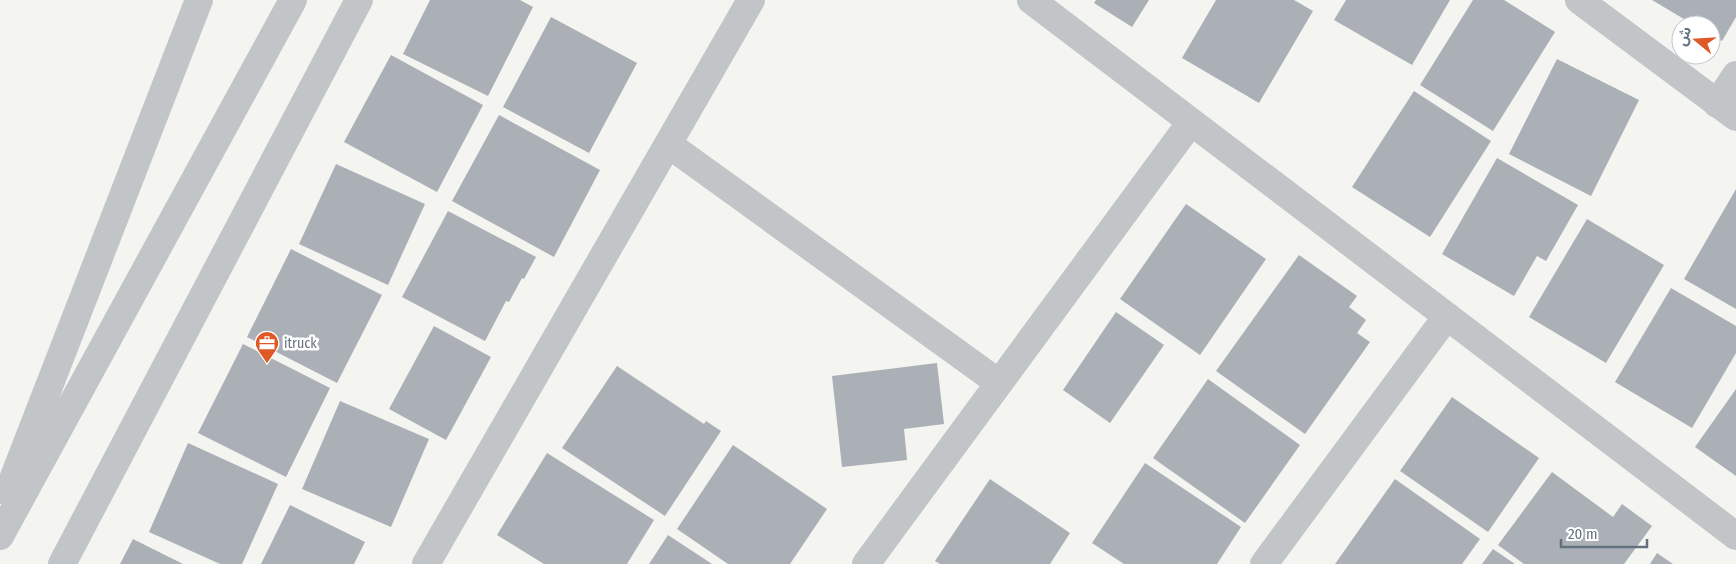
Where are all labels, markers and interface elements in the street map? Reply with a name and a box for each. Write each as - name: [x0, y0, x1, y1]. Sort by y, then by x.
- north arrow: [1671, 15, 1721, 65]
- text: ش: [1673, 24, 1695, 48]
- office icon: itruck: [254, 330, 280, 364]
- place label: itruck: [284, 335, 317, 352]
- scale bar: [1561, 516, 1647, 548]
- text: 20 m: [1568, 525, 1598, 543]

